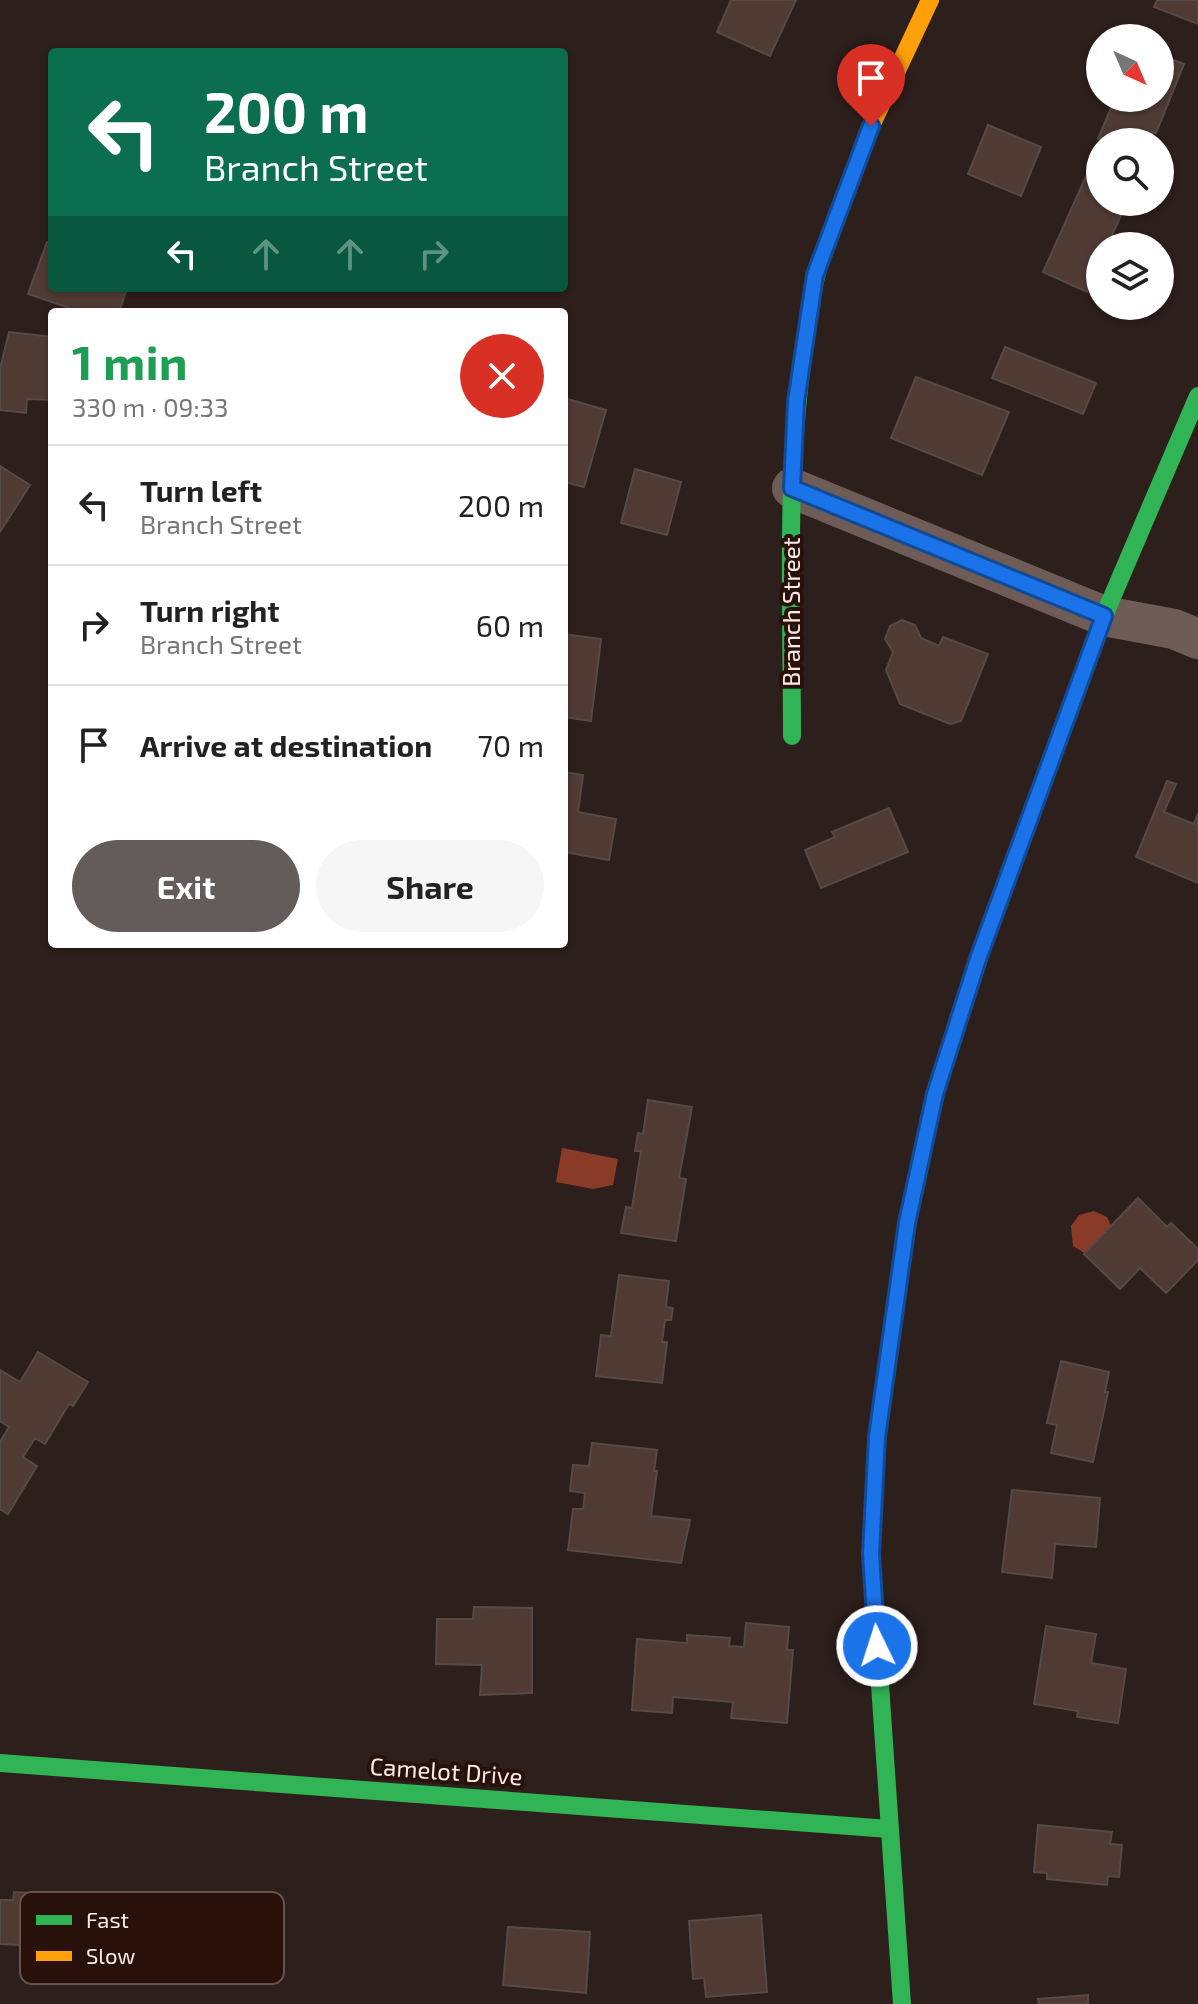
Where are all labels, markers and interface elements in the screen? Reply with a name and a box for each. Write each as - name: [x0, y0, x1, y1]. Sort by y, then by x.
- north arrow: [1086, 24, 1174, 112]
- map controls: [1086, 24, 1174, 320]
- pin: [837, 44, 905, 126]
- icon: arrive: [849, 56, 893, 100]
- text: 200 m: [204, 77, 369, 144]
- icon: left: [72, 80, 176, 184]
- button: search: [1086, 128, 1174, 216]
- text: Branch Street: [204, 145, 428, 188]
- icon: left: [160, 232, 204, 276]
- icon: ahead: [244, 232, 288, 276]
- icon: ahead: [328, 232, 372, 276]
- icon: right: [412, 232, 456, 276]
- button: layers: [1086, 232, 1174, 320]
- text: 1 min: [72, 332, 188, 390]
- button: close: [460, 334, 544, 418]
- text: 330 m · 09:33: [72, 391, 229, 422]
- text: Turn left: [140, 472, 262, 508]
- icon: left: [72, 483, 116, 527]
- text: 200 m: [458, 487, 544, 523]
- text: Branch Street: [140, 508, 302, 539]
- street label: Branch Street: [776, 537, 805, 687]
- text: Turn right: [140, 592, 280, 628]
- icon: right: [72, 603, 116, 647]
- text: 60 m: [476, 607, 544, 643]
- text: Branch Street: [140, 628, 302, 659]
- icon: arrive: [72, 723, 116, 767]
- text: Arrive at destination: [140, 727, 432, 763]
- text: 70 m: [478, 727, 544, 763]
- button: Exit: [72, 840, 300, 932]
- button: Share: [316, 840, 544, 932]
- position arrow: [835, 1604, 919, 1688]
- street label: Camelot Drive: [369, 1751, 523, 1790]
- legend: [20, 1892, 284, 1984]
- text: Fast: [86, 1906, 129, 1932]
- text: Slow: [86, 1942, 135, 1968]

